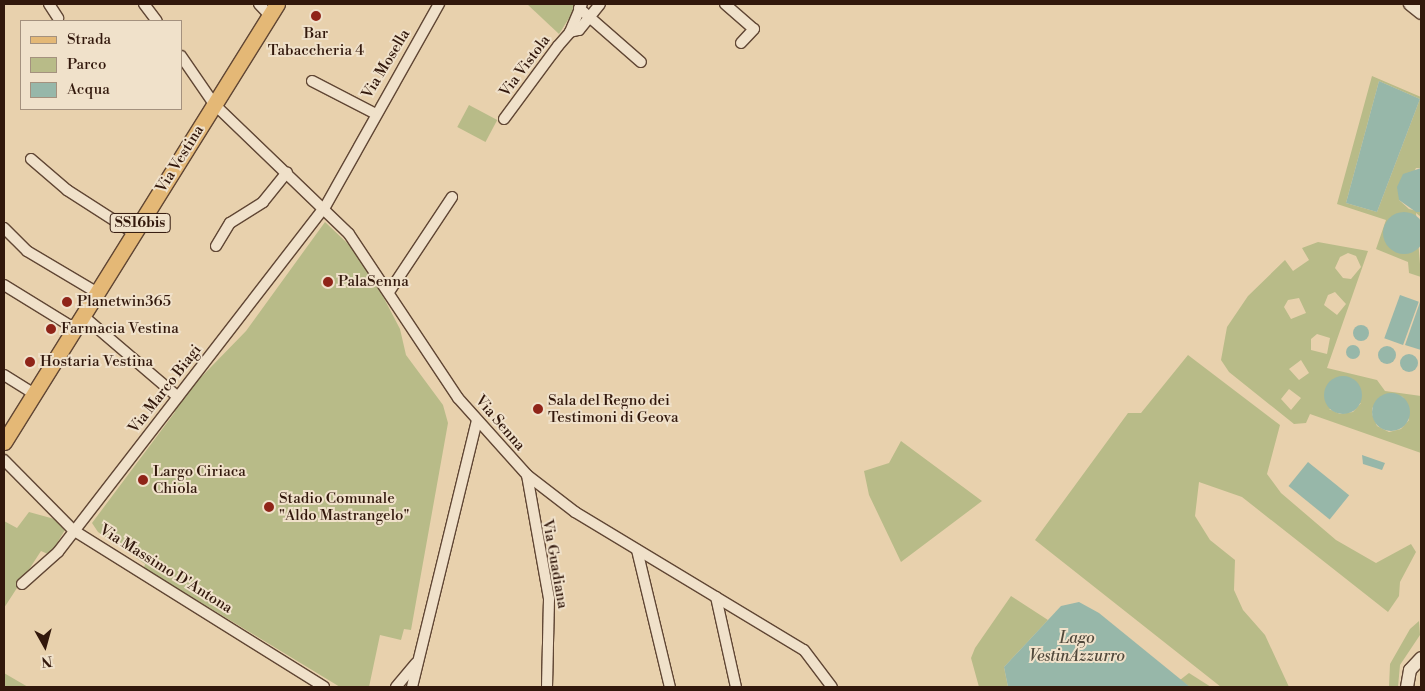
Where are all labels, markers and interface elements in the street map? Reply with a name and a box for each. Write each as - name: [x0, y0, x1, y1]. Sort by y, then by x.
- marker: Bar Tabaccheria 4: [310, 10, 322, 22]
- legend: [20, 20, 182, 110]
- place label: Bar Tabaccheria 4: [268, 24, 364, 59]
- street label: Via Mosella: [358, 26, 414, 102]
- text: Strada: [67, 30, 111, 49]
- street label: Via Vistola: [496, 32, 554, 100]
- text: Parco: [67, 55, 106, 74]
- text: Acqua: [67, 80, 110, 99]
- street label: Via Vestina: [152, 122, 208, 196]
- road number: SS16bis: [109, 212, 171, 234]
- place label: PalaSenna: [338, 273, 409, 291]
- marker: PalaSenna: [322, 276, 334, 288]
- place label: Planetwin365: [77, 293, 171, 311]
- marker: Planetwin365: [61, 296, 73, 308]
- place label: Farmacia Vestina: [61, 320, 179, 338]
- marker: Farmacia Vestina: [45, 323, 57, 335]
- street label: Via Marco Biagi: [125, 341, 205, 437]
- place label: Hostaria Vestina: [40, 353, 153, 371]
- marker: Hostaria Vestina: [24, 356, 36, 368]
- place label: Sala del Regno dei Testimoni di Geova: [548, 391, 679, 426]
- street label: Via Senna: [471, 392, 529, 454]
- marker: Sala del Regno dei Testimoni di Geova: [532, 403, 544, 415]
- place label: Largo Ciriaca Chiola: [153, 462, 246, 497]
- marker: Largo Ciriaca Chiola: [137, 474, 149, 486]
- place label: Stadio Comunale "Aldo Mastrangelo": [279, 489, 409, 524]
- marker: Stadio Comunale "Aldo Mastrangelo": [263, 501, 275, 513]
- street label: Via Guadiana: [538, 518, 572, 610]
- street label: Via Massimo D'Antona: [96, 521, 236, 617]
- north arrow: [20, 621, 70, 671]
- water label: Lago VestinAzzurro: [1029, 628, 1125, 666]
- text: N: [40, 651, 53, 670]

